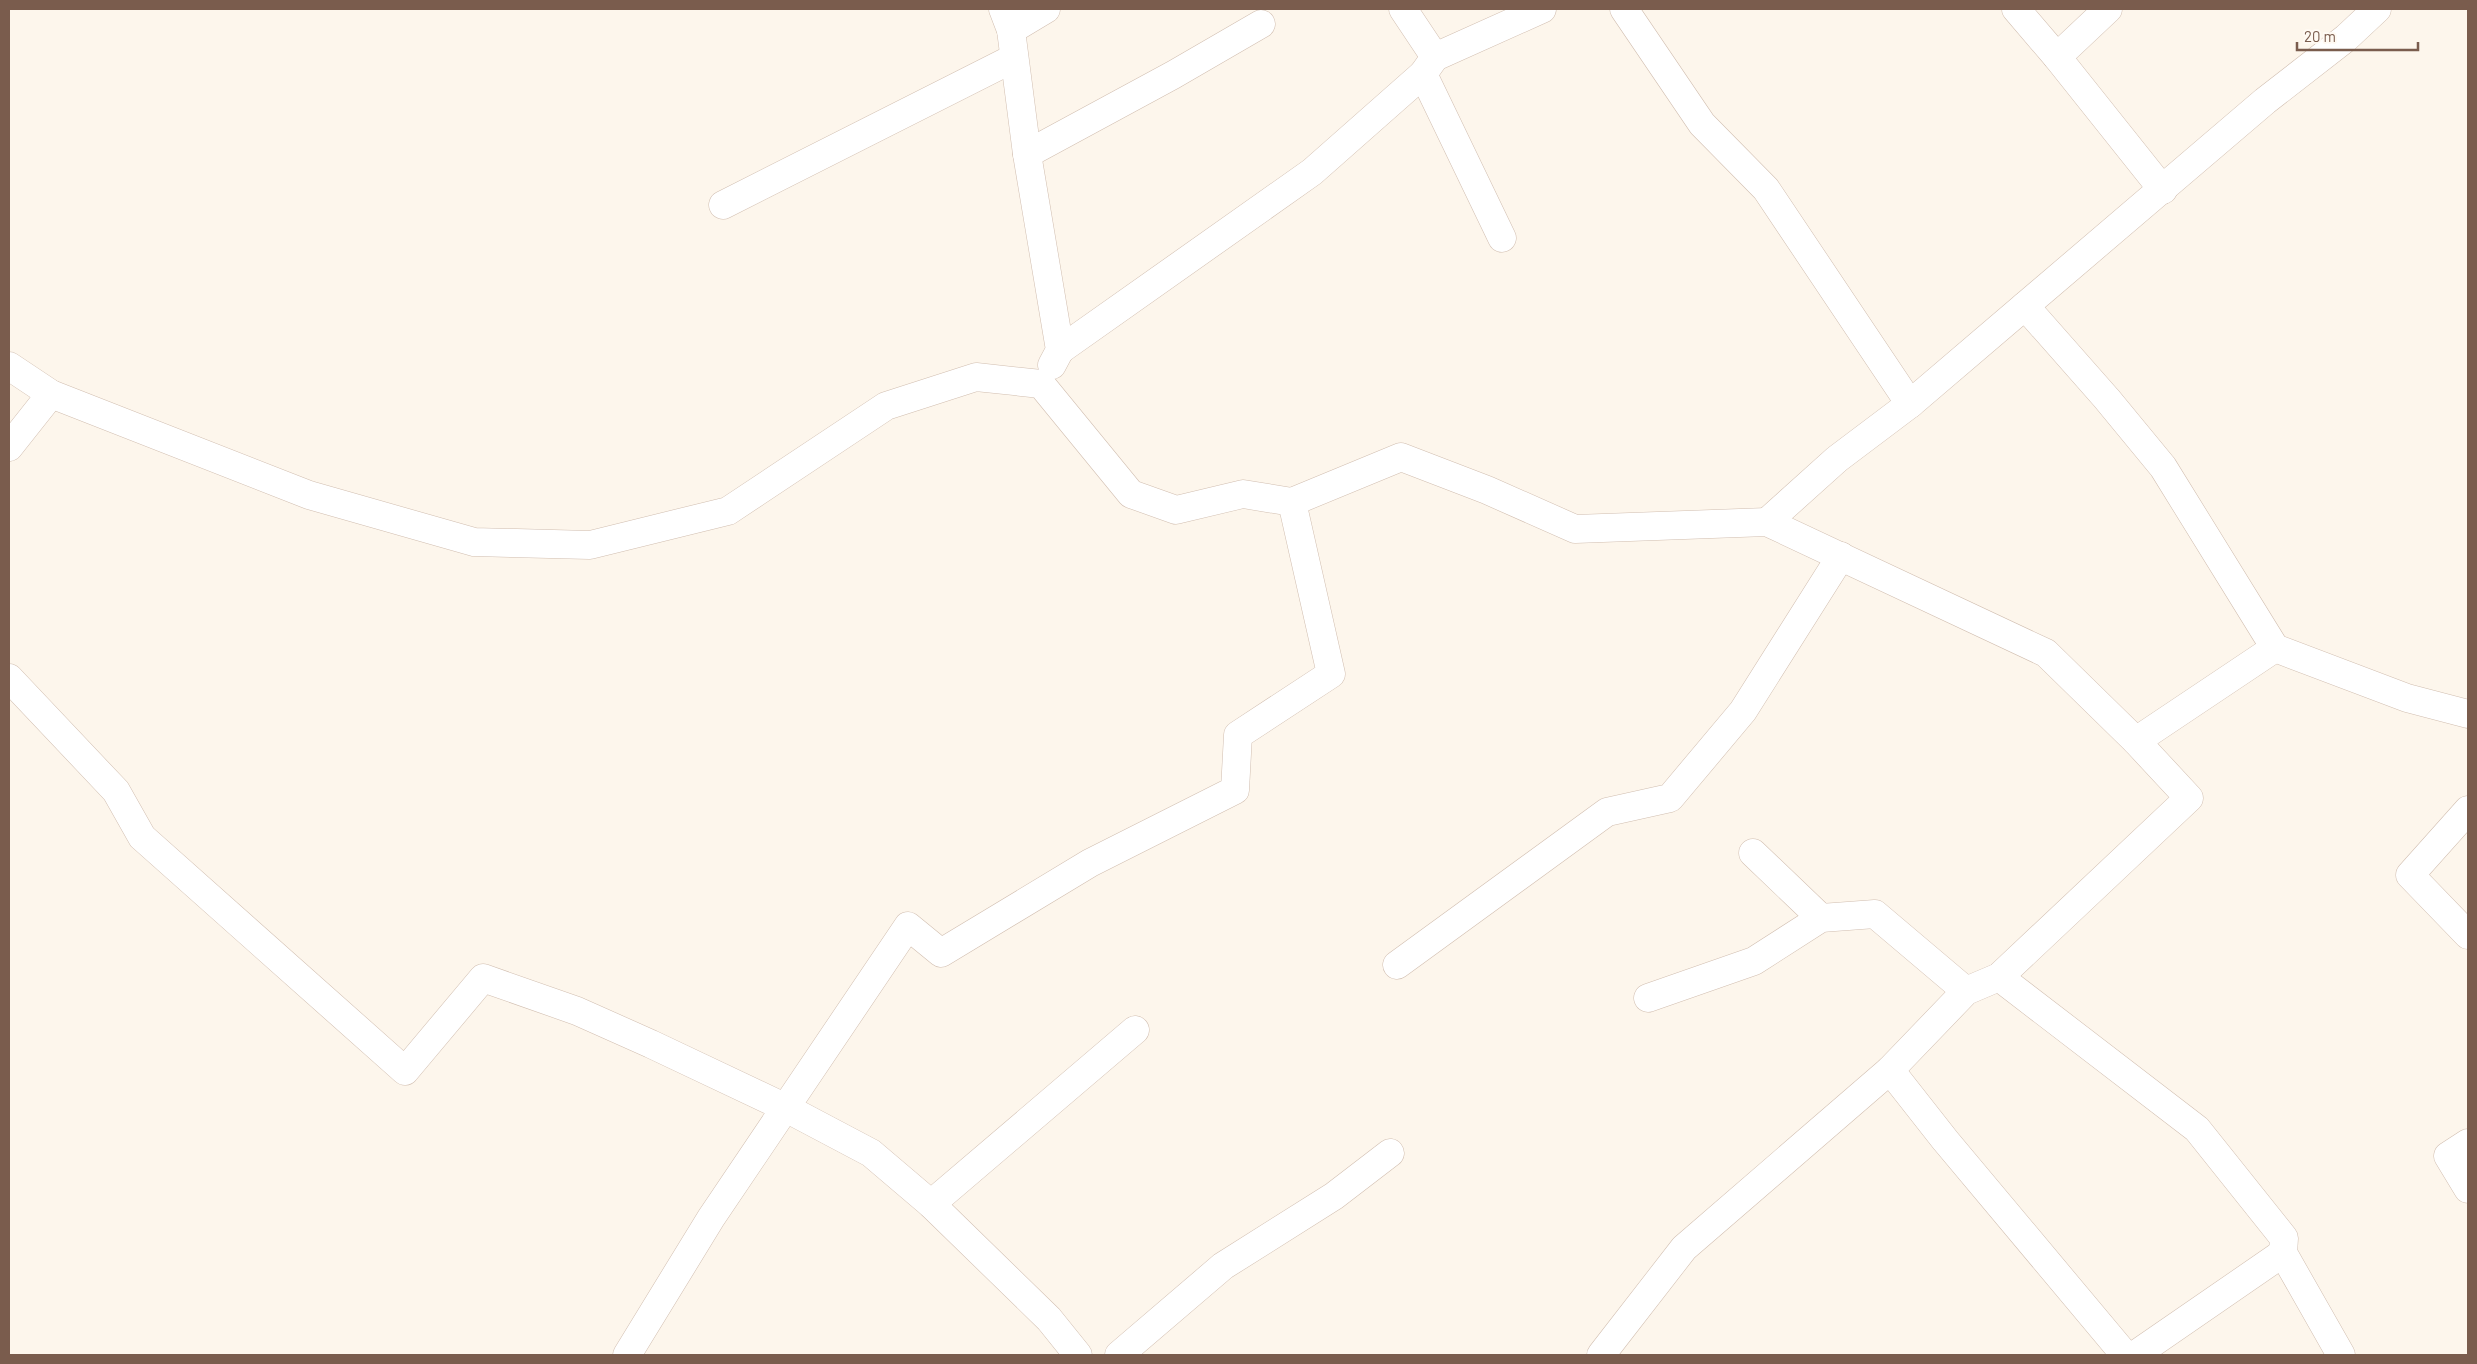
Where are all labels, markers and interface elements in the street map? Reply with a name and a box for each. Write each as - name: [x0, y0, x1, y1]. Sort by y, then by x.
- scale bar: [2297, 20, 2418, 52]
- text: 20 m: [2304, 27, 2336, 45]

